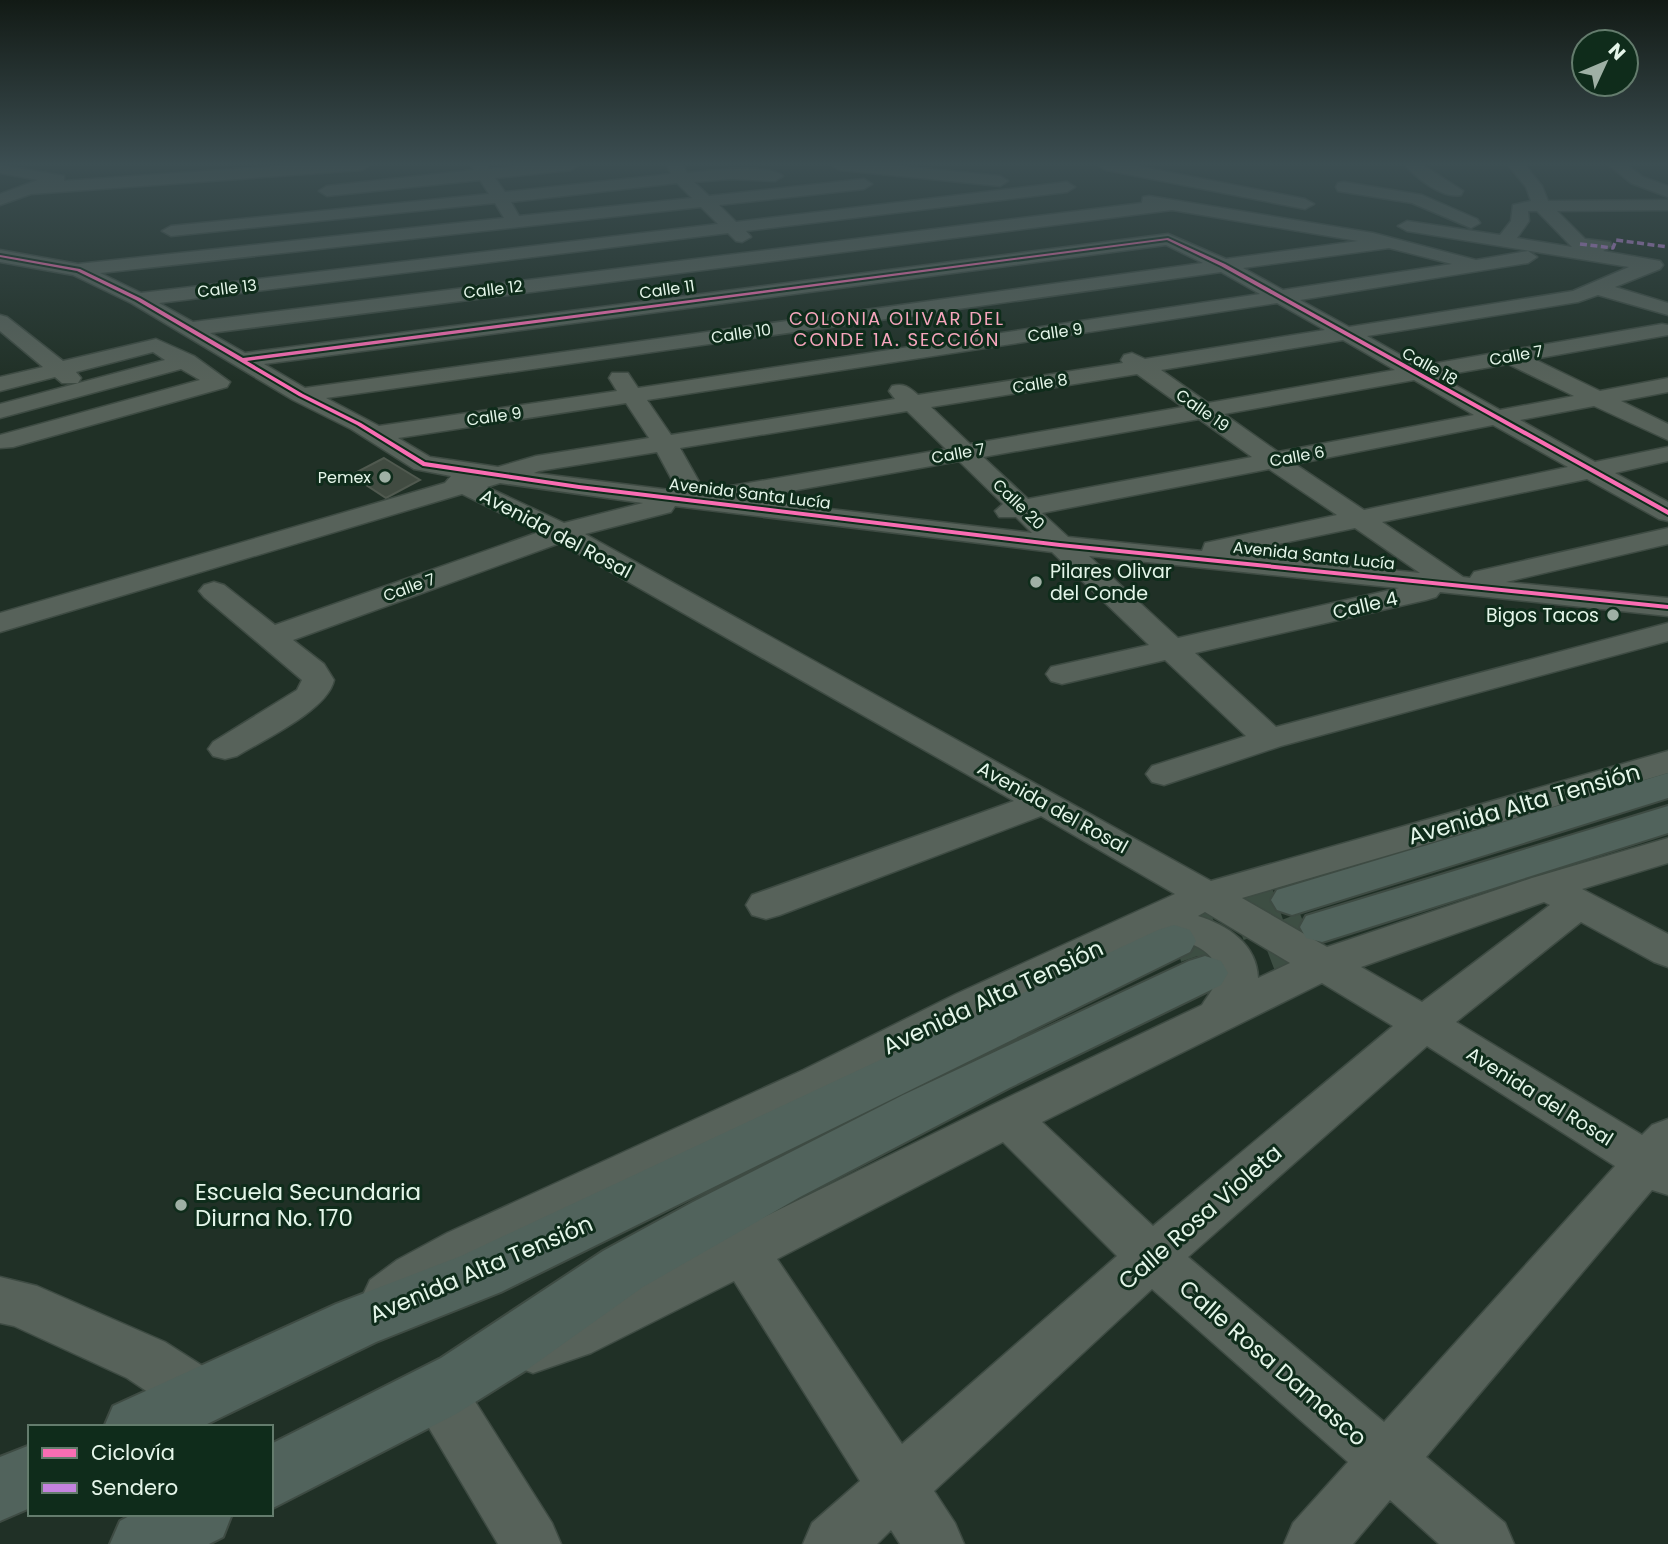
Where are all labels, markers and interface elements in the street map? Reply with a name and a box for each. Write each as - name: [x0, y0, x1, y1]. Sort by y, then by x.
- north arrow: [1570, 28, 1640, 98]
- text: N: [1602, 37, 1632, 66]
- street label: Calle 13: [196, 273, 258, 304]
- street label: Calle 12: [462, 274, 524, 305]
- street label: Calle 11: [638, 274, 696, 305]
- district label: COLONIA OLIVAR DEL CONDE 1A. SECCIÓN: [789, 306, 1005, 352]
- street label: Calle 9: [1026, 317, 1084, 348]
- street label: Calle 10: [710, 318, 773, 349]
- street label: Calle 7: [1488, 339, 1545, 372]
- street label: Calle 18: [1398, 342, 1462, 391]
- street label: Calle 8: [1011, 368, 1069, 399]
- street label: Calle 19: [1171, 384, 1234, 437]
- street label: Calle 9: [465, 401, 523, 432]
- street label: Calle 7: [930, 437, 987, 470]
- street label: Calle 6: [1268, 440, 1326, 473]
- place label: Pemex: [318, 466, 371, 489]
- marker: Pemex: [377, 469, 393, 485]
- street label: Avenida Santa Lucía: [668, 472, 832, 515]
- street label: Calle 20: [987, 474, 1050, 535]
- street label: Avenida del Rosal: [475, 482, 636, 585]
- street label: Avenida Santa Lucía: [1232, 536, 1396, 575]
- place label: Pilares Olivar del Conde: [1050, 558, 1172, 607]
- street label: Calle 7: [380, 567, 439, 608]
- marker: Pilares Olivar del Conde: [1028, 574, 1044, 590]
- street label: Calle 4: [1330, 585, 1400, 626]
- place label: Bigos Tacos: [1486, 602, 1599, 629]
- marker: Bigos Tacos: [1605, 607, 1621, 623]
- street label: Avenida del Rosal: [973, 755, 1133, 860]
- street label: Avenida Alta Tensión: [1404, 756, 1644, 852]
- street label: Avenida Alta Tensión: [877, 932, 1109, 1062]
- street label: Avenida del Rosal: [1461, 1040, 1618, 1152]
- street label: Calle Rosa Violeta: [1111, 1137, 1289, 1297]
- place label: Escuela Secundaria Diurna No. 170: [195, 1176, 421, 1234]
- marker: Escuela Secundaria Diurna No. 170: [173, 1197, 189, 1213]
- street label: Avenida Alta Tensión: [364, 1207, 598, 1331]
- street label: Calle Rosa Damasco: [1172, 1272, 1374, 1454]
- legend: [28, 1425, 273, 1516]
- text: Ciclovía: [91, 1438, 175, 1467]
- text: Sendero: [91, 1473, 178, 1502]

